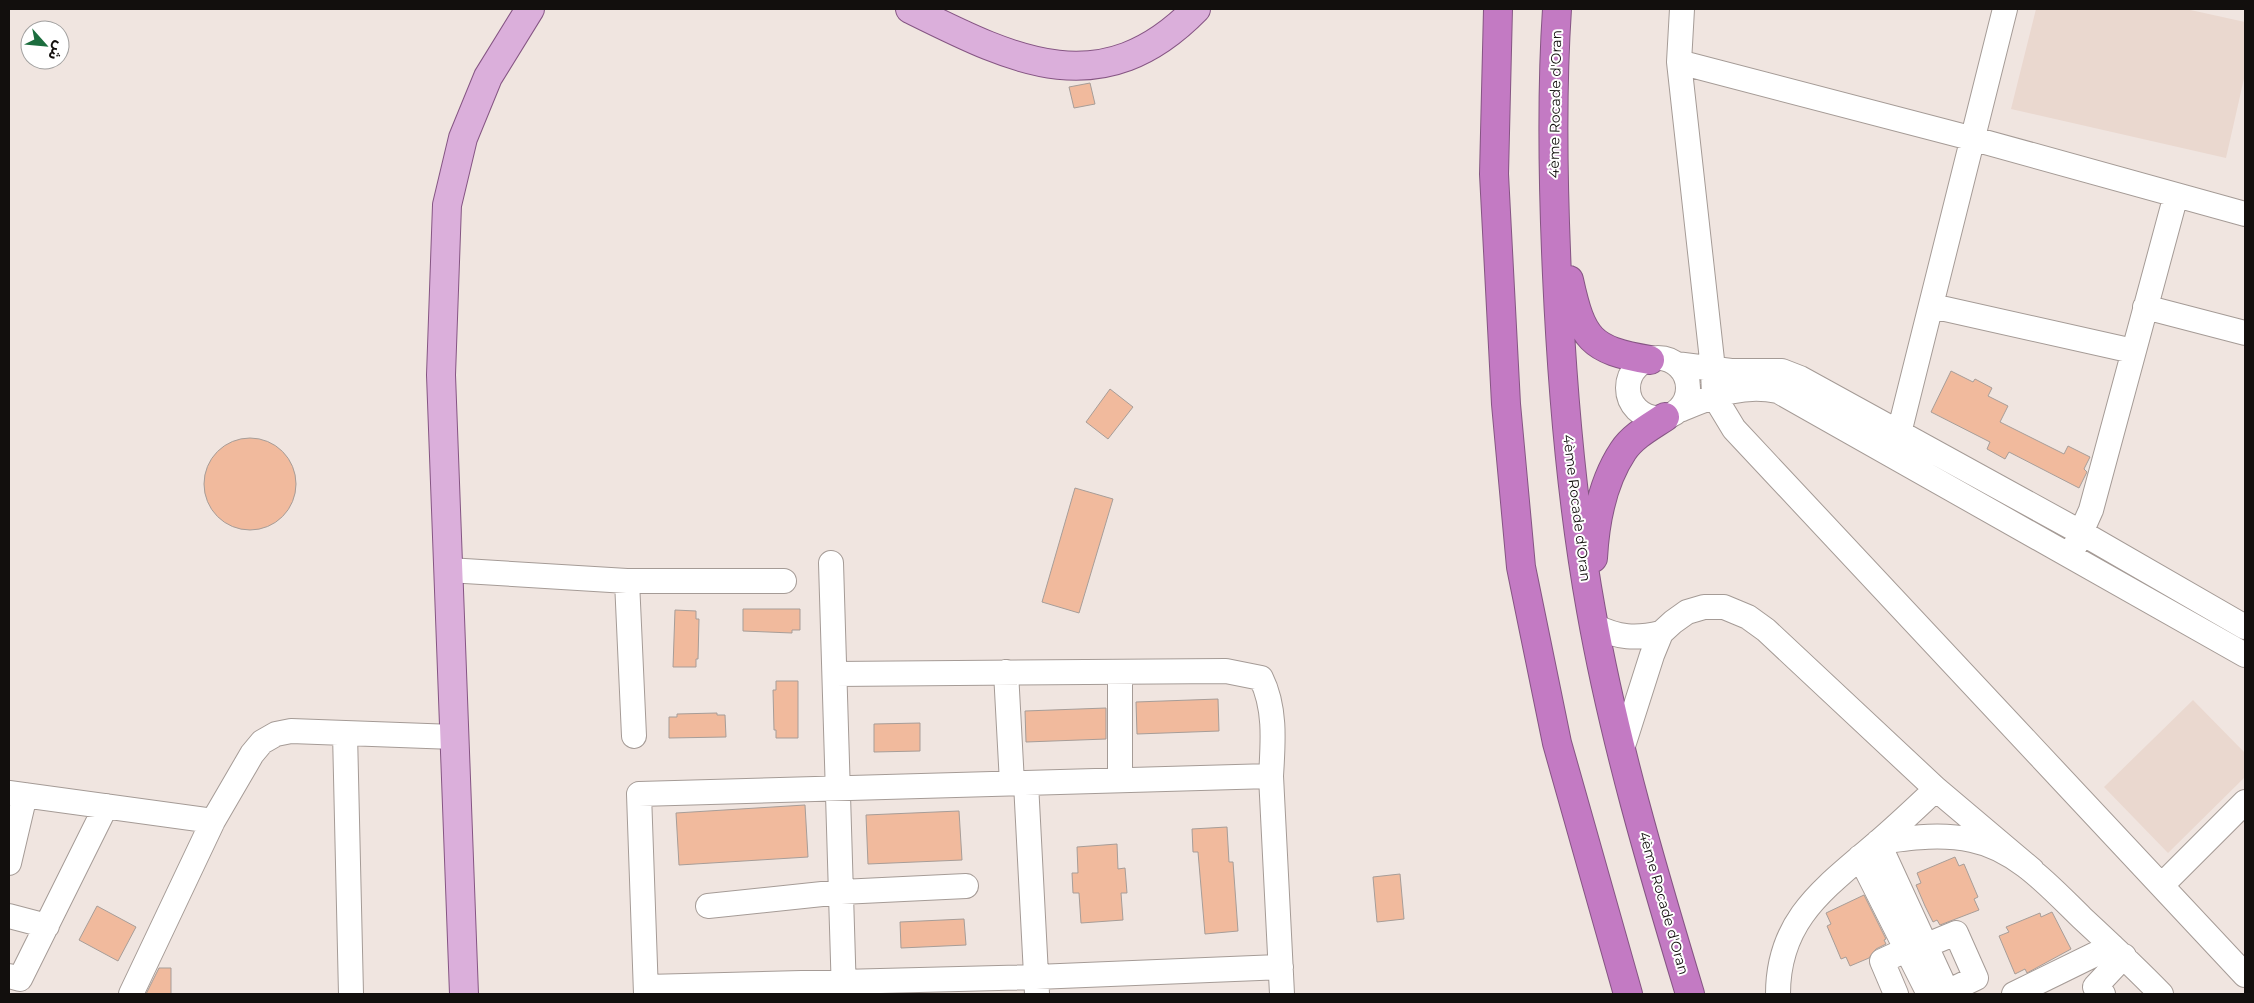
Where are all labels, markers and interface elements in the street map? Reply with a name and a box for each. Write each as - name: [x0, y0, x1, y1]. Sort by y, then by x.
- north arrow: [20, 20, 70, 70]
- street label: 4ème Rocade d'Oran: [1545, 30, 1565, 178]
- text: ش: [44, 38, 69, 64]
- street label: 4ème Rocade d'Oran: [1559, 433, 1595, 583]
- street label: 4ème Rocade d'Oran: [1635, 829, 1693, 977]

